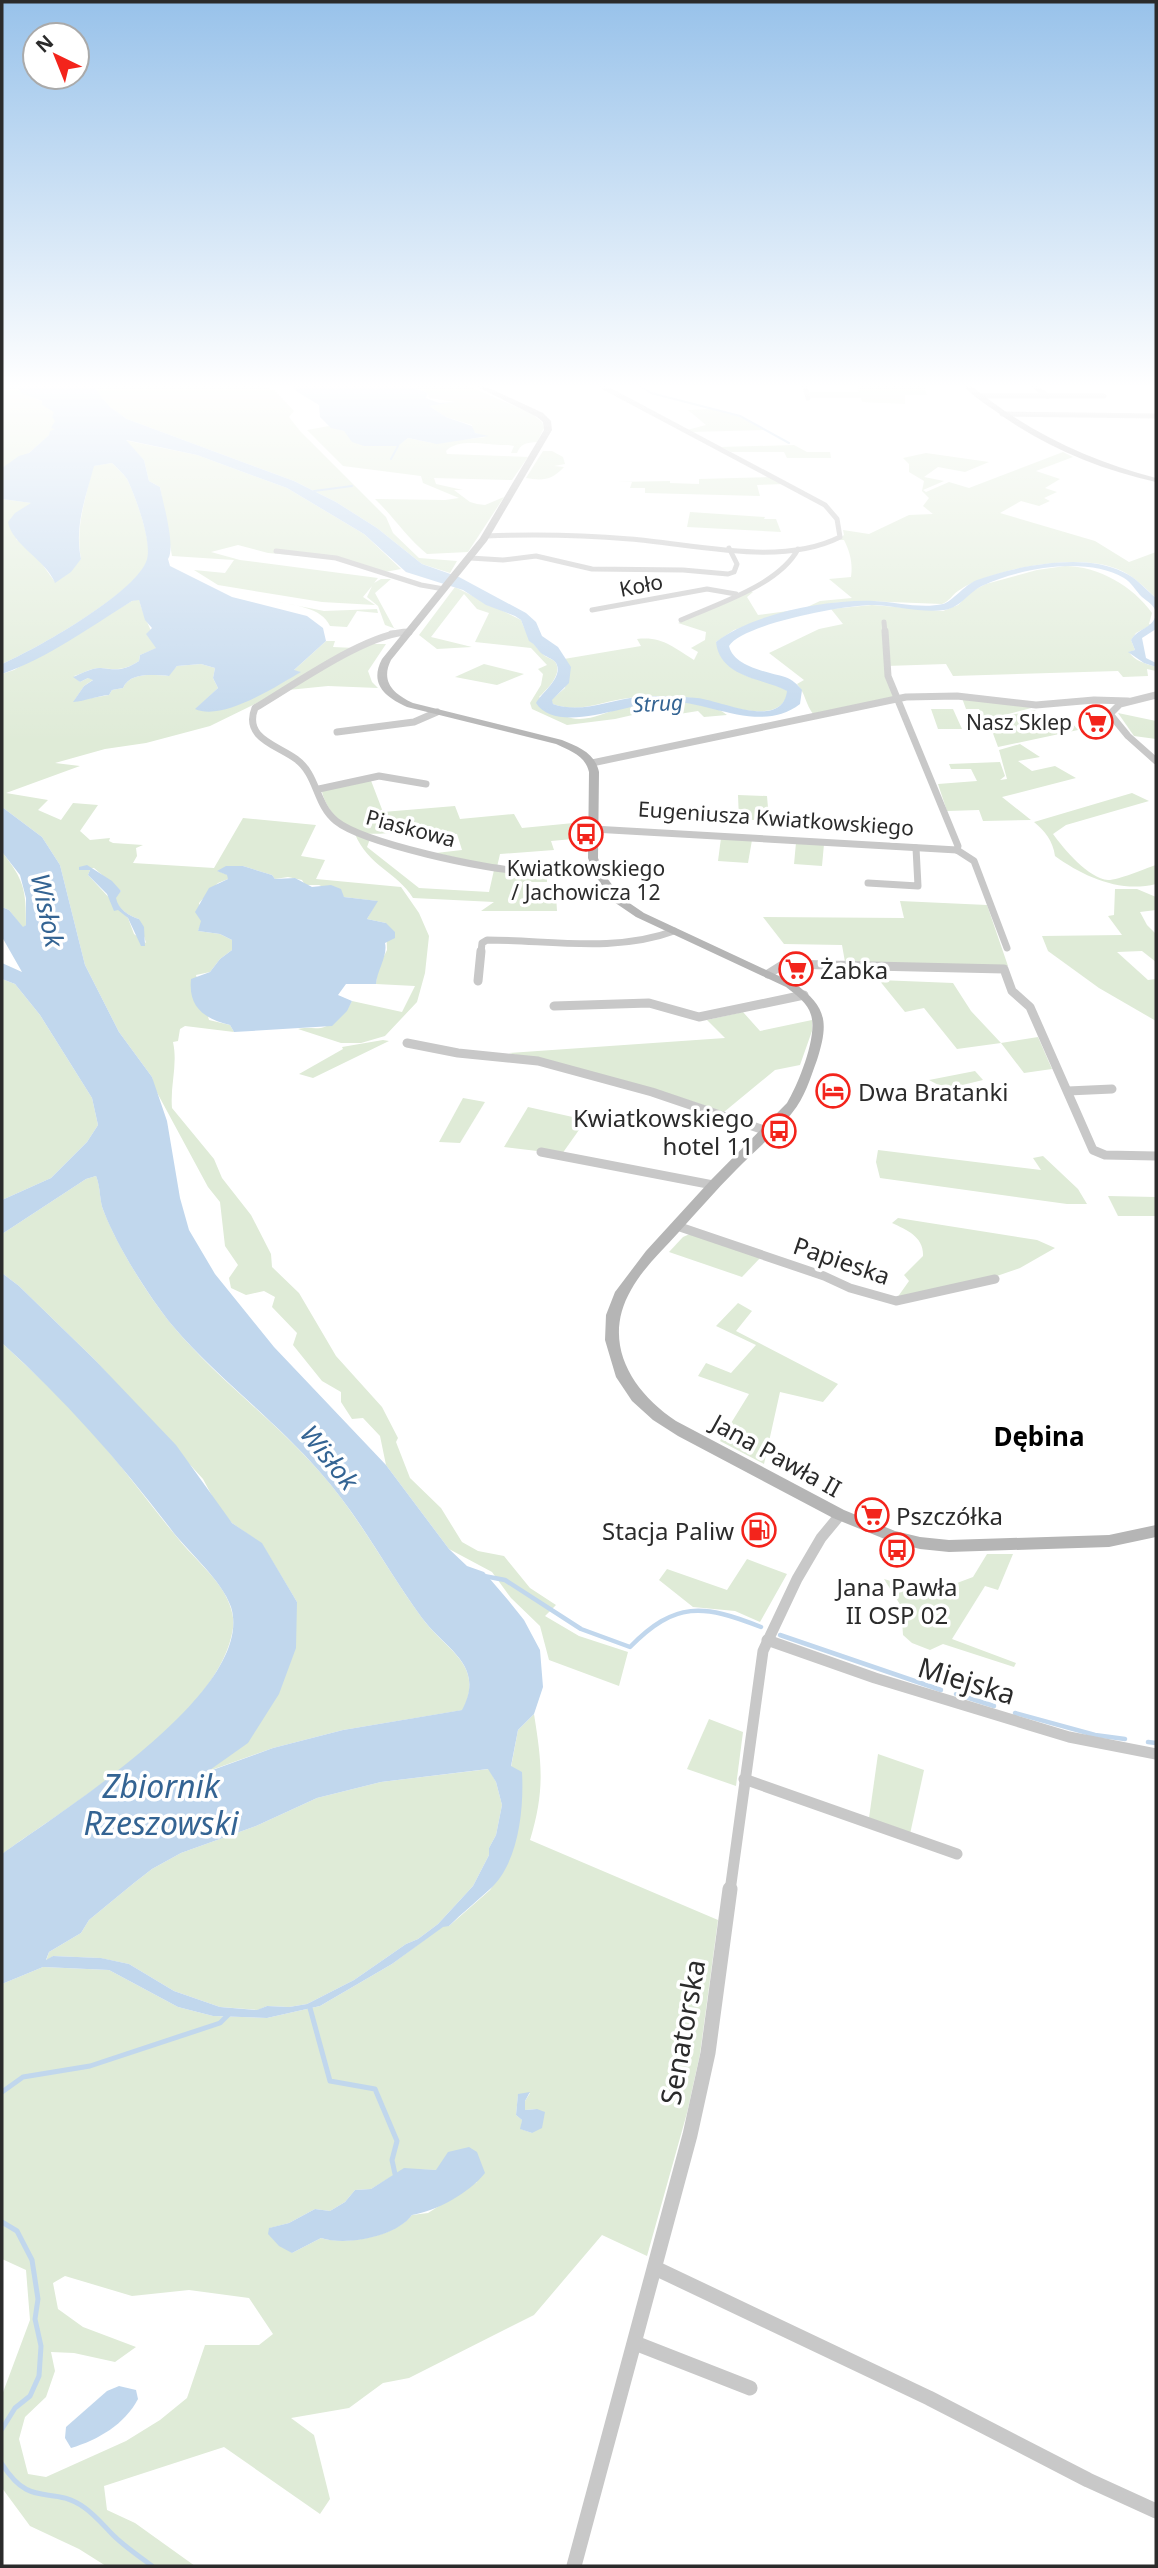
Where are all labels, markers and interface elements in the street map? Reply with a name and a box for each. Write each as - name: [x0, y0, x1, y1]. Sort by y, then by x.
- north arrow: [21, 21, 91, 91]
- text: N: [30, 29, 59, 58]
- street label: Koło: [617, 567, 665, 603]
- water label: Strug: [632, 688, 684, 718]
- supermarket icon: Nasz Sklep: [1077, 703, 1115, 741]
- place label: Nasz Sklep: [966, 708, 1072, 736]
- street label: Eugeniusza Kwiatkowskiego: [637, 794, 915, 842]
- street label: Piaskowa: [363, 803, 459, 853]
- bus stop icon: Kwiatkowskiego / Jachowicza 12: [567, 815, 605, 853]
- place label: Kwiatkowskiego / Jachowicza 12: [507, 854, 665, 906]
- water label: Wisłok: [23, 870, 74, 951]
- supermarket icon: Żabka: [777, 950, 815, 988]
- place label: Żabka: [820, 953, 888, 986]
- hotel icon: Dwa Bratanki: [814, 1072, 852, 1110]
- place label: Dwa Bratanki: [858, 1075, 1009, 1108]
- place label: Kwiatkowskiego hotel 11: [573, 1101, 754, 1162]
- bus stop icon: Kwiatkowskiego hotel 11: [760, 1112, 798, 1150]
- street label: Papieska: [789, 1228, 895, 1292]
- street label: Jana Pawła II: [704, 1405, 848, 1504]
- water label: Wisłok: [293, 1417, 368, 1498]
- district label: Dębina: [993, 1418, 1085, 1454]
- supermarket icon: Pszczółka: [853, 1496, 891, 1534]
- place label: Pszczółka: [896, 1499, 1003, 1532]
- fuel station icon: Stacja Paliw: [740, 1511, 778, 1549]
- place label: Stacja Paliw: [602, 1514, 734, 1547]
- bus stop icon: Jana Pawła II OSP 02: [878, 1531, 916, 1569]
- place label: Jana Pawła II OSP 02: [834, 1570, 958, 1631]
- street label: Miejska: [914, 1647, 1020, 1713]
- water label: Zbiornik Rzeszowski: [83, 1764, 239, 1844]
- street label: Senatorska: [651, 1956, 713, 2108]

